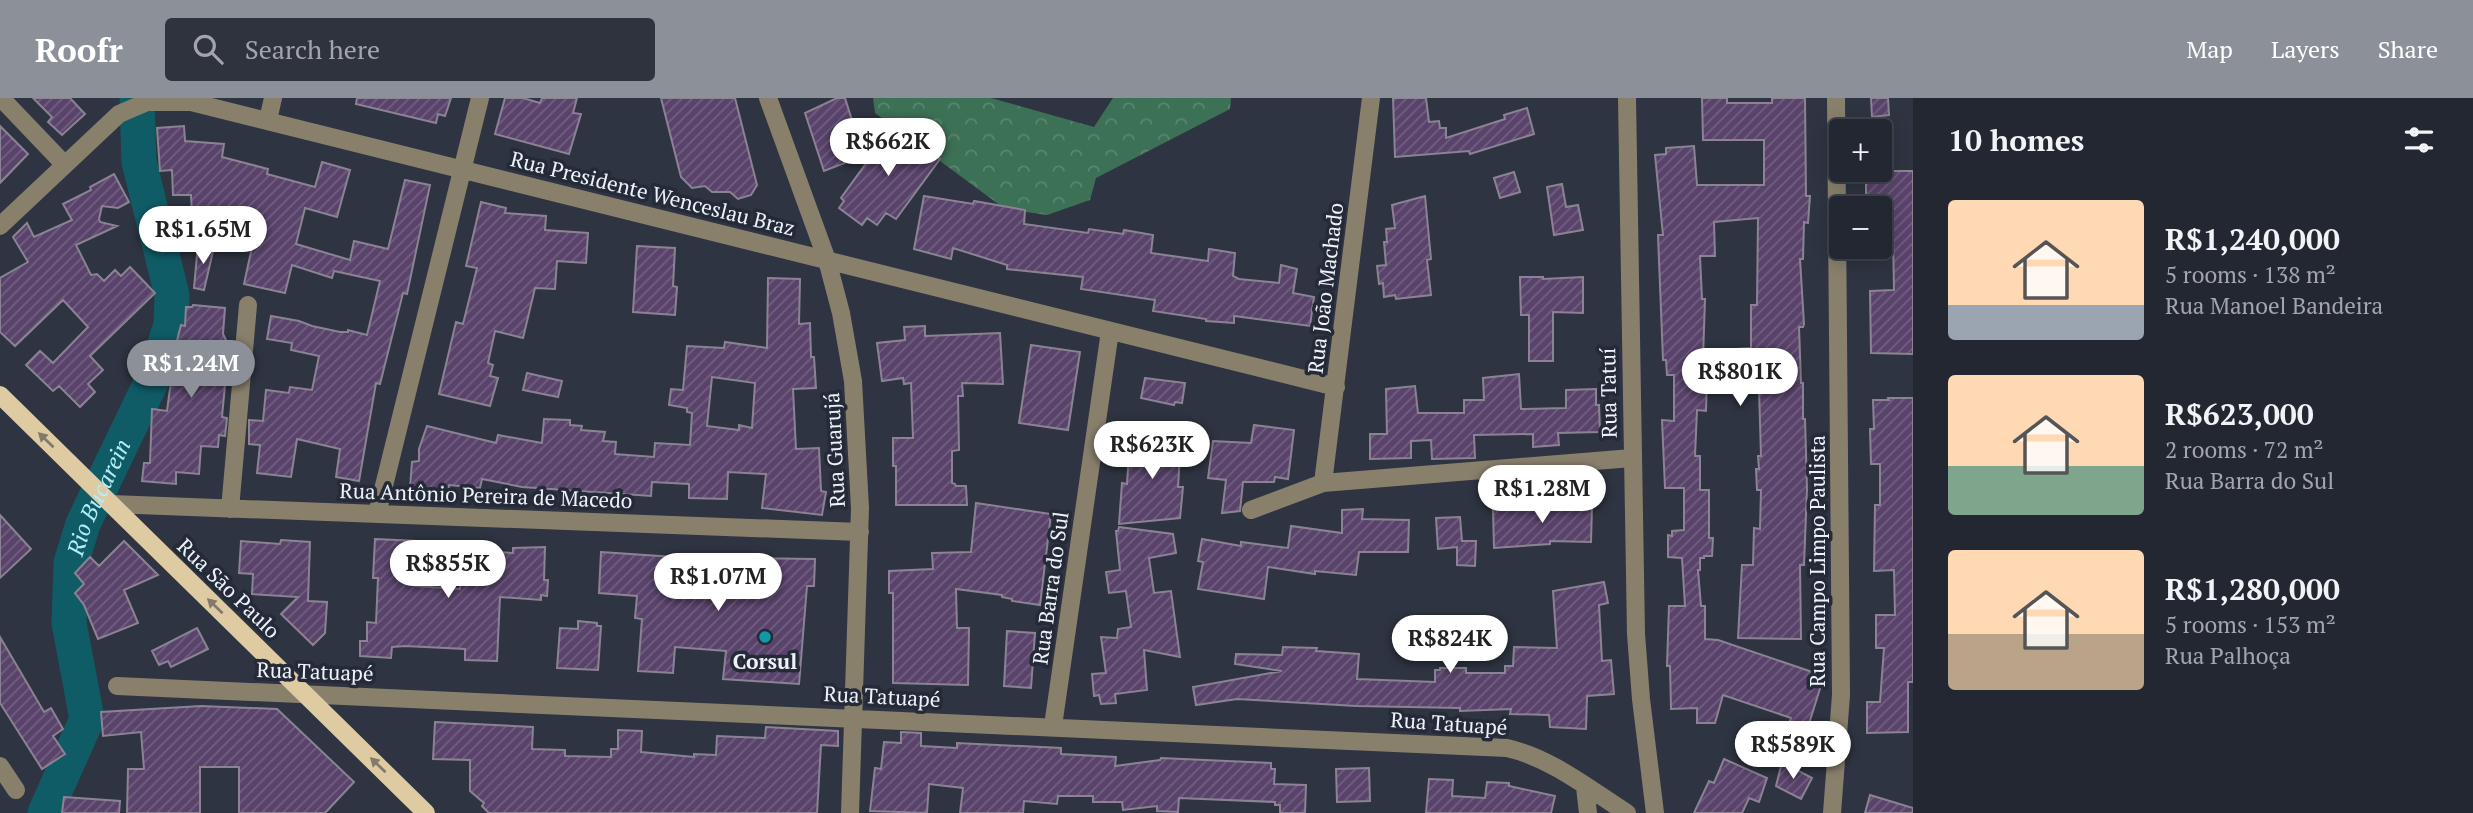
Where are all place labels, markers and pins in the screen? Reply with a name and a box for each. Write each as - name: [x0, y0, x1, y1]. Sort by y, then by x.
- pin: R$662K: [831, 118, 945, 178]
- pin: R$1.65M: [138, 206, 268, 266]
- pin: R$1.24M: [126, 341, 256, 400]
- pin: R$801K: [1683, 348, 1797, 408]
- pin: R$623K: [1095, 422, 1209, 481]
- pin: R$1.28M: [1477, 466, 1607, 525]
- pin: R$855K: [391, 540, 505, 600]
- pin: R$1.07M: [653, 554, 783, 613]
- pin: R$824K: [1393, 616, 1507, 675]
- marker: Corsul: [757, 629, 773, 645]
- place label: Corsul: [733, 647, 797, 675]
- pin: R$589K: [1736, 722, 1850, 781]

